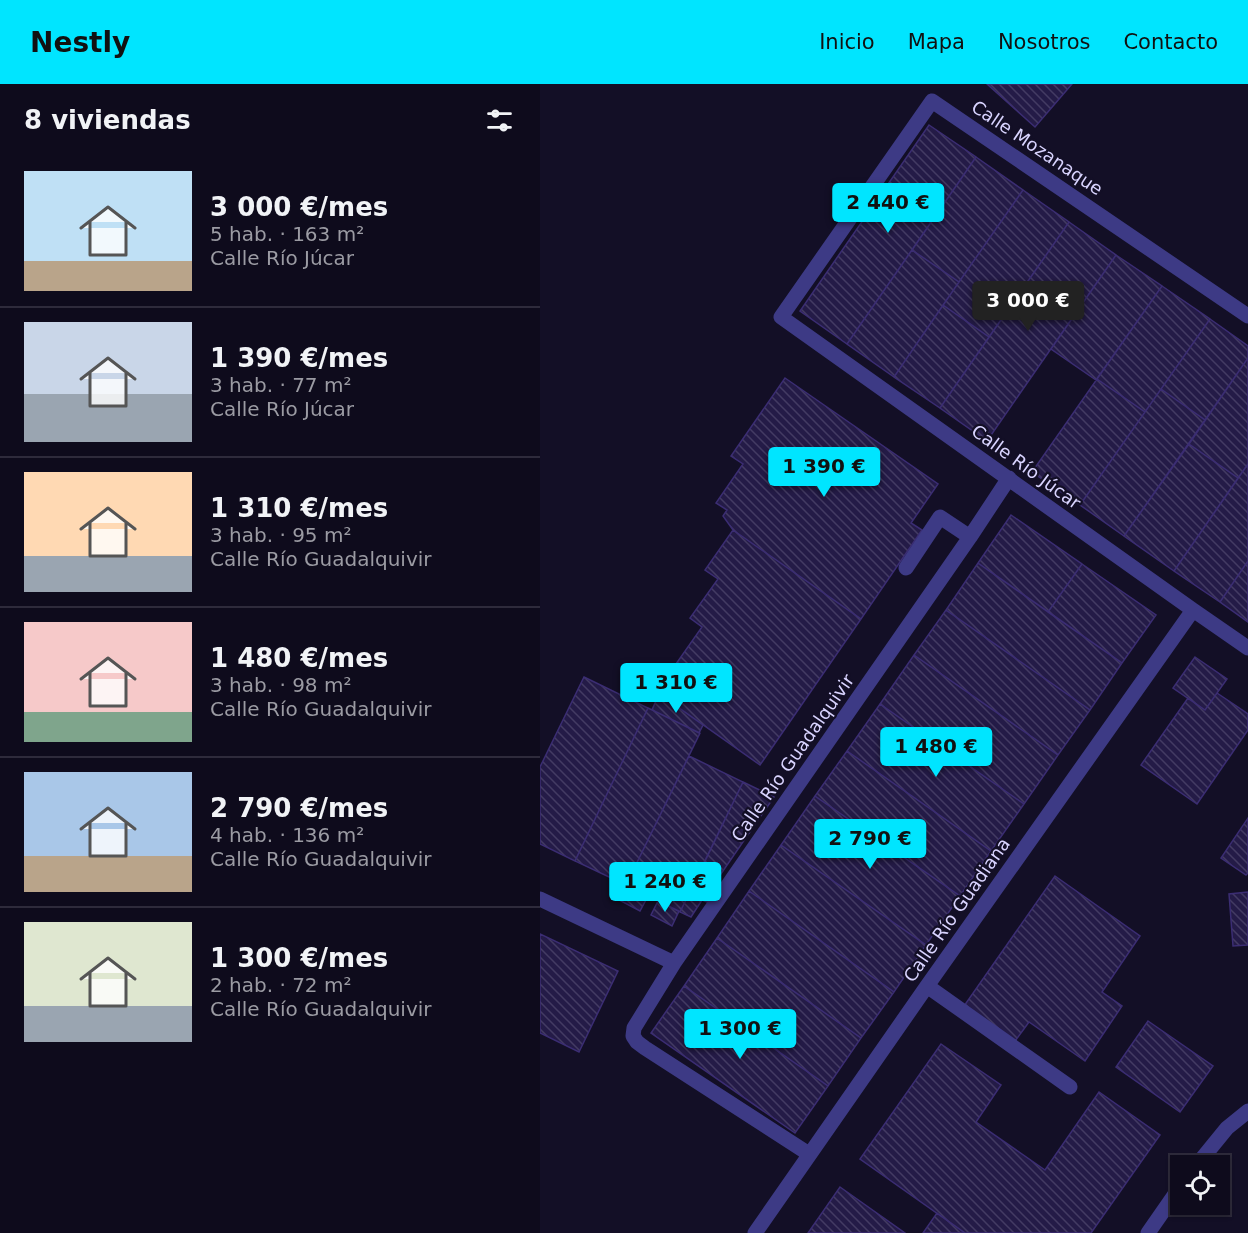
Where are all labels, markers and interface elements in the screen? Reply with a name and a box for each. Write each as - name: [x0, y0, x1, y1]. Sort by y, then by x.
- text: Nestly: [30, 26, 130, 59]
- text: Inicio: [819, 30, 875, 54]
- text: Mapa: [908, 30, 965, 54]
- text: Nosotros: [998, 30, 1090, 54]
- text: Contacto: [1123, 30, 1218, 54]
- street label: Calle Mozanaque: [968, 96, 1107, 199]
- icon: filters: [483, 104, 516, 137]
- text: 8 viviendas: [24, 105, 191, 135]
- pin: 2 440 €: [833, 183, 943, 234]
- text: 2 440 €: [846, 190, 930, 214]
- text: 3 000 €/mes: [210, 192, 388, 222]
- icon: home: [72, 195, 144, 267]
- text: 5 hab. · 163 m²: [210, 222, 364, 246]
- text: Calle Río Júcar: [210, 246, 354, 270]
- pin: 3 000 €: [973, 281, 1083, 332]
- text: 3 000 €: [986, 288, 1070, 312]
- text: 1 390 €/mes: [210, 343, 388, 373]
- icon: home: [72, 346, 144, 418]
- text: 3 hab. · 77 m²: [210, 373, 351, 397]
- text: Calle Río Júcar: [210, 397, 354, 421]
- street label: Calle Río Júcar: [968, 420, 1085, 514]
- pin: 1 390 €: [769, 447, 879, 498]
- text: 1 390 €: [782, 454, 866, 478]
- text: 1 310 €/mes: [210, 493, 388, 523]
- icon: home: [72, 496, 144, 568]
- text: 3 hab. · 95 m²: [210, 523, 351, 547]
- text: Calle Río Guadalquivir: [210, 547, 432, 571]
- text: 1 480 €/mes: [210, 643, 388, 673]
- icon: home: [72, 646, 144, 718]
- pin: 1 310 €: [621, 663, 731, 714]
- text: 1 310 €: [634, 670, 718, 694]
- street label: Calle Río Guadalquivir: [727, 670, 859, 845]
- text: 3 hab. · 98 m²: [210, 673, 351, 697]
- text: Calle Río Guadalquivir: [210, 697, 432, 721]
- pin: 1 480 €: [881, 727, 991, 778]
- text: 1 480 €: [894, 734, 978, 758]
- text: 2 790 €/mes: [210, 793, 388, 823]
- icon: home: [72, 796, 144, 868]
- pin: 2 790 €: [815, 819, 925, 870]
- text: 4 hab. · 136 m²: [210, 823, 364, 847]
- text: 2 790 €: [828, 826, 912, 850]
- street label: Calle Río Guadiana: [899, 834, 1014, 986]
- text: Calle Río Guadalquivir: [210, 847, 432, 871]
- pin: 1 240 €: [610, 862, 720, 913]
- text: 1 240 €: [623, 869, 707, 893]
- text: 1 300 €/mes: [210, 943, 388, 973]
- icon: home: [72, 946, 144, 1018]
- text: 2 hab. · 72 m²: [210, 973, 351, 997]
- text: Calle Río Guadalquivir: [210, 997, 432, 1021]
- pin: 1 300 €: [685, 1009, 795, 1060]
- text: 1 300 €: [698, 1016, 782, 1040]
- map controls: [1170, 1155, 1230, 1215]
- button: locate: [1170, 1155, 1230, 1215]

